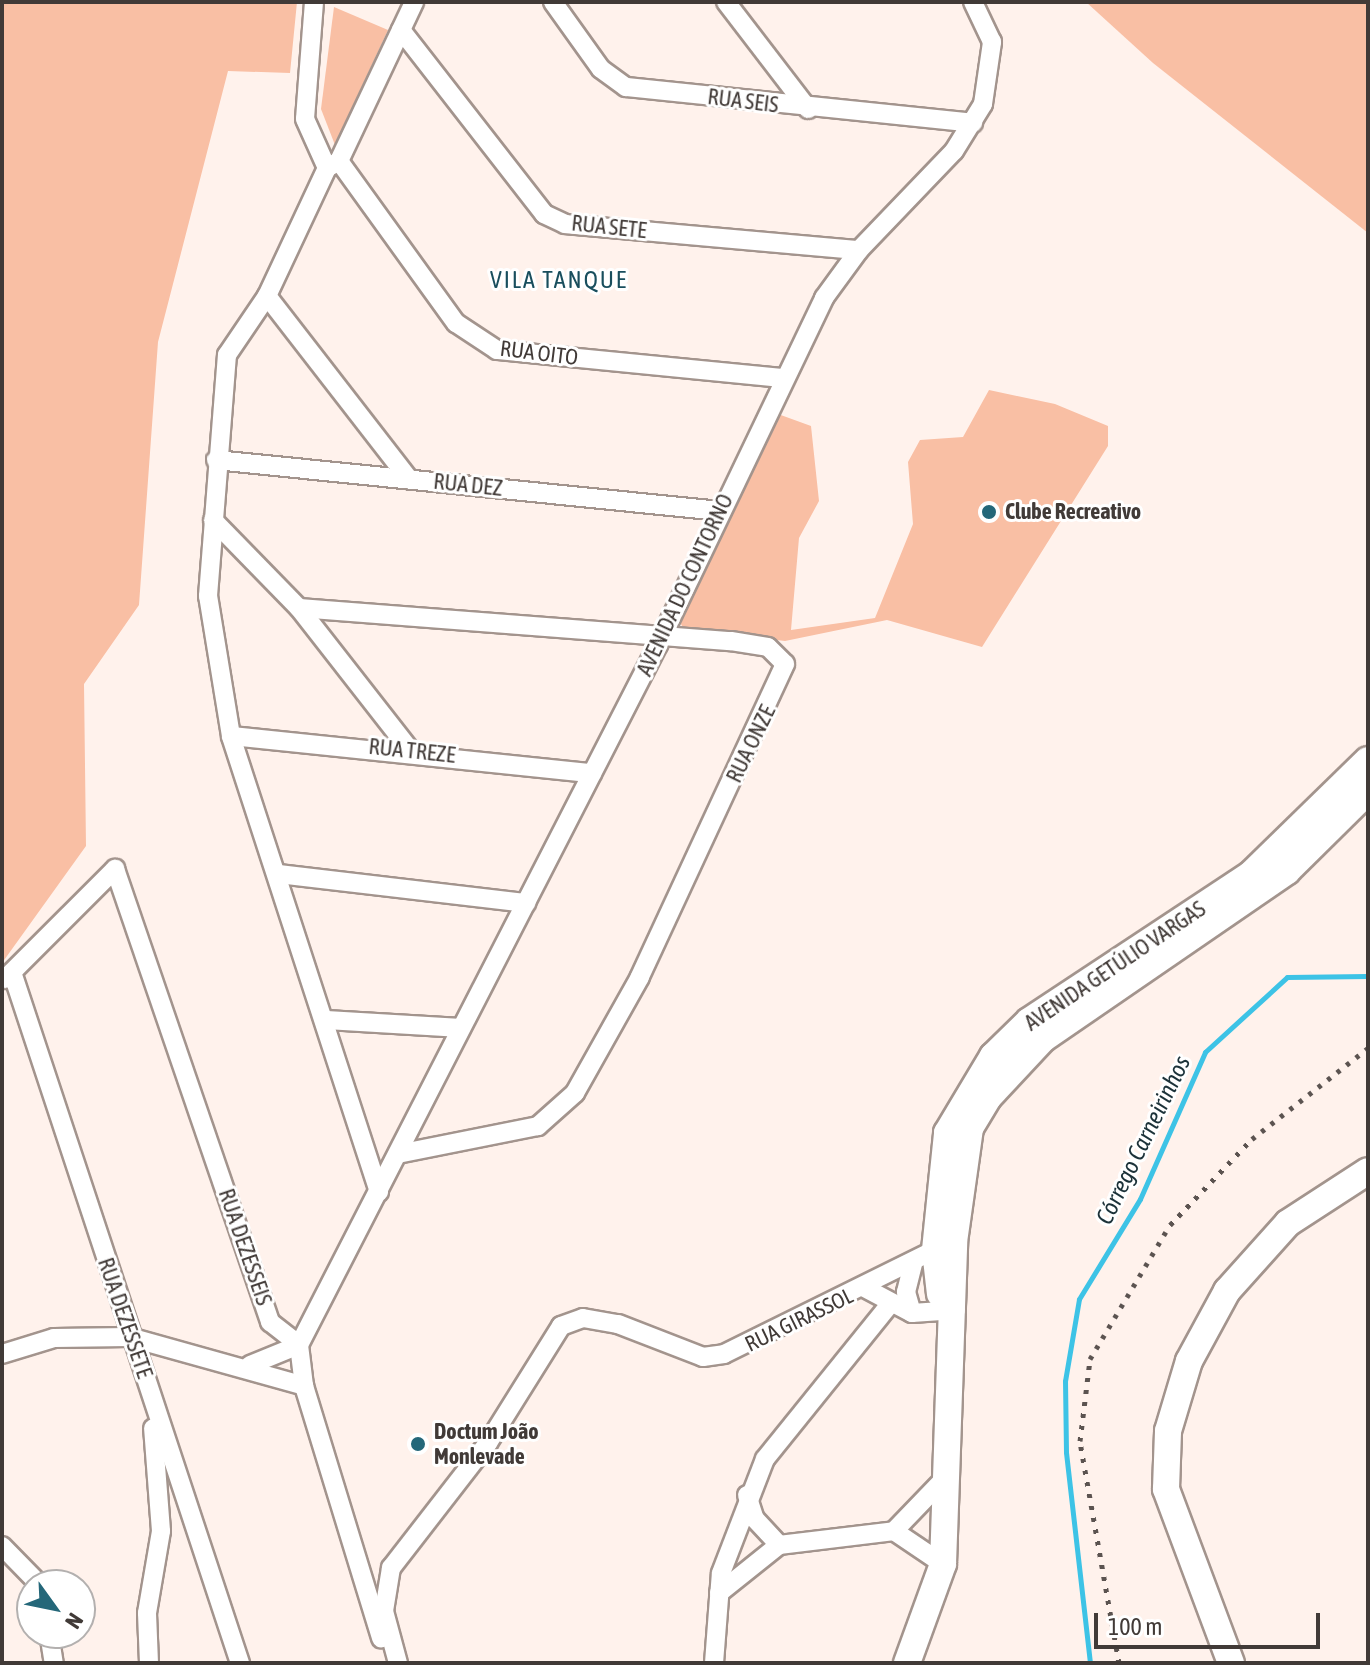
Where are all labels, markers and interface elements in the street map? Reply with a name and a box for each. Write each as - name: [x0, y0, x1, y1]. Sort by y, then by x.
- street label: RUA SEIS: [706, 84, 780, 118]
- street label: RUA SETE: [570, 210, 648, 244]
- district label: VILA TANQUE: [490, 266, 628, 294]
- street label: RUA OITO: [499, 335, 579, 371]
- street label: RUA DEZ: [432, 468, 504, 502]
- street label: AVENIDA DO CONTORNO: [631, 490, 739, 680]
- place label: Clube Recreativo: [1005, 499, 1141, 525]
- marker: Clube Recreativo: [980, 503, 998, 521]
- street label: RUA ONZE: [721, 701, 781, 787]
- street label: RUA TREZE: [367, 733, 457, 769]
- street label: AVENIDA GETÚLIO VARGAS: [1020, 896, 1210, 1036]
- water label: Córrego Carneirinhos: [1090, 1051, 1196, 1229]
- street label: RUA DEZESSEIS: [213, 1185, 277, 1309]
- street label: RUA DEZESSETE: [92, 1254, 158, 1382]
- street label: RUA GIRASSOL: [741, 1283, 857, 1357]
- place label: Doctum João Monlevade: [434, 1418, 539, 1470]
- marker: Doctum João Monlevade: [409, 1435, 427, 1453]
- north arrow: [16, 1569, 96, 1649]
- scale bar: [1098, 1597, 1324, 1647]
- text: N: [60, 1608, 89, 1634]
- text: 100 m: [1108, 1613, 1162, 1640]

